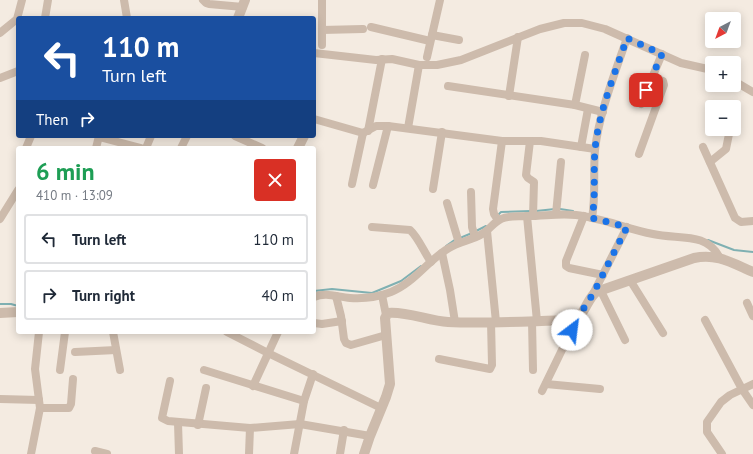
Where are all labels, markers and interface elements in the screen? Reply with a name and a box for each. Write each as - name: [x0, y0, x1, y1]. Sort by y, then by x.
- north arrow: [705, 12, 741, 48]
- map controls: [705, 12, 741, 136]
- text: 110 m: [102, 28, 179, 65]
- icon: left: [36, 32, 88, 84]
- button: +: [705, 56, 741, 92]
- text: Turn left: [102, 64, 167, 87]
- pin: [629, 73, 663, 107]
- icon: arrive: [635, 79, 657, 101]
- button: −: [705, 100, 741, 136]
- icon: right: [76, 108, 98, 130]
- text: Then: [36, 110, 68, 129]
- text: 6 min: [36, 156, 95, 187]
- button: close: [254, 159, 296, 201]
- text: 410 m · 13:09: [36, 187, 113, 204]
- icon: left: [38, 228, 60, 250]
- text: Turn left: [72, 230, 126, 249]
- text: 110 m: [253, 230, 294, 249]
- icon: right: [38, 284, 60, 306]
- text: Turn right: [72, 286, 135, 305]
- text: 40 m: [261, 286, 294, 305]
- position arrow: [551, 309, 593, 351]

